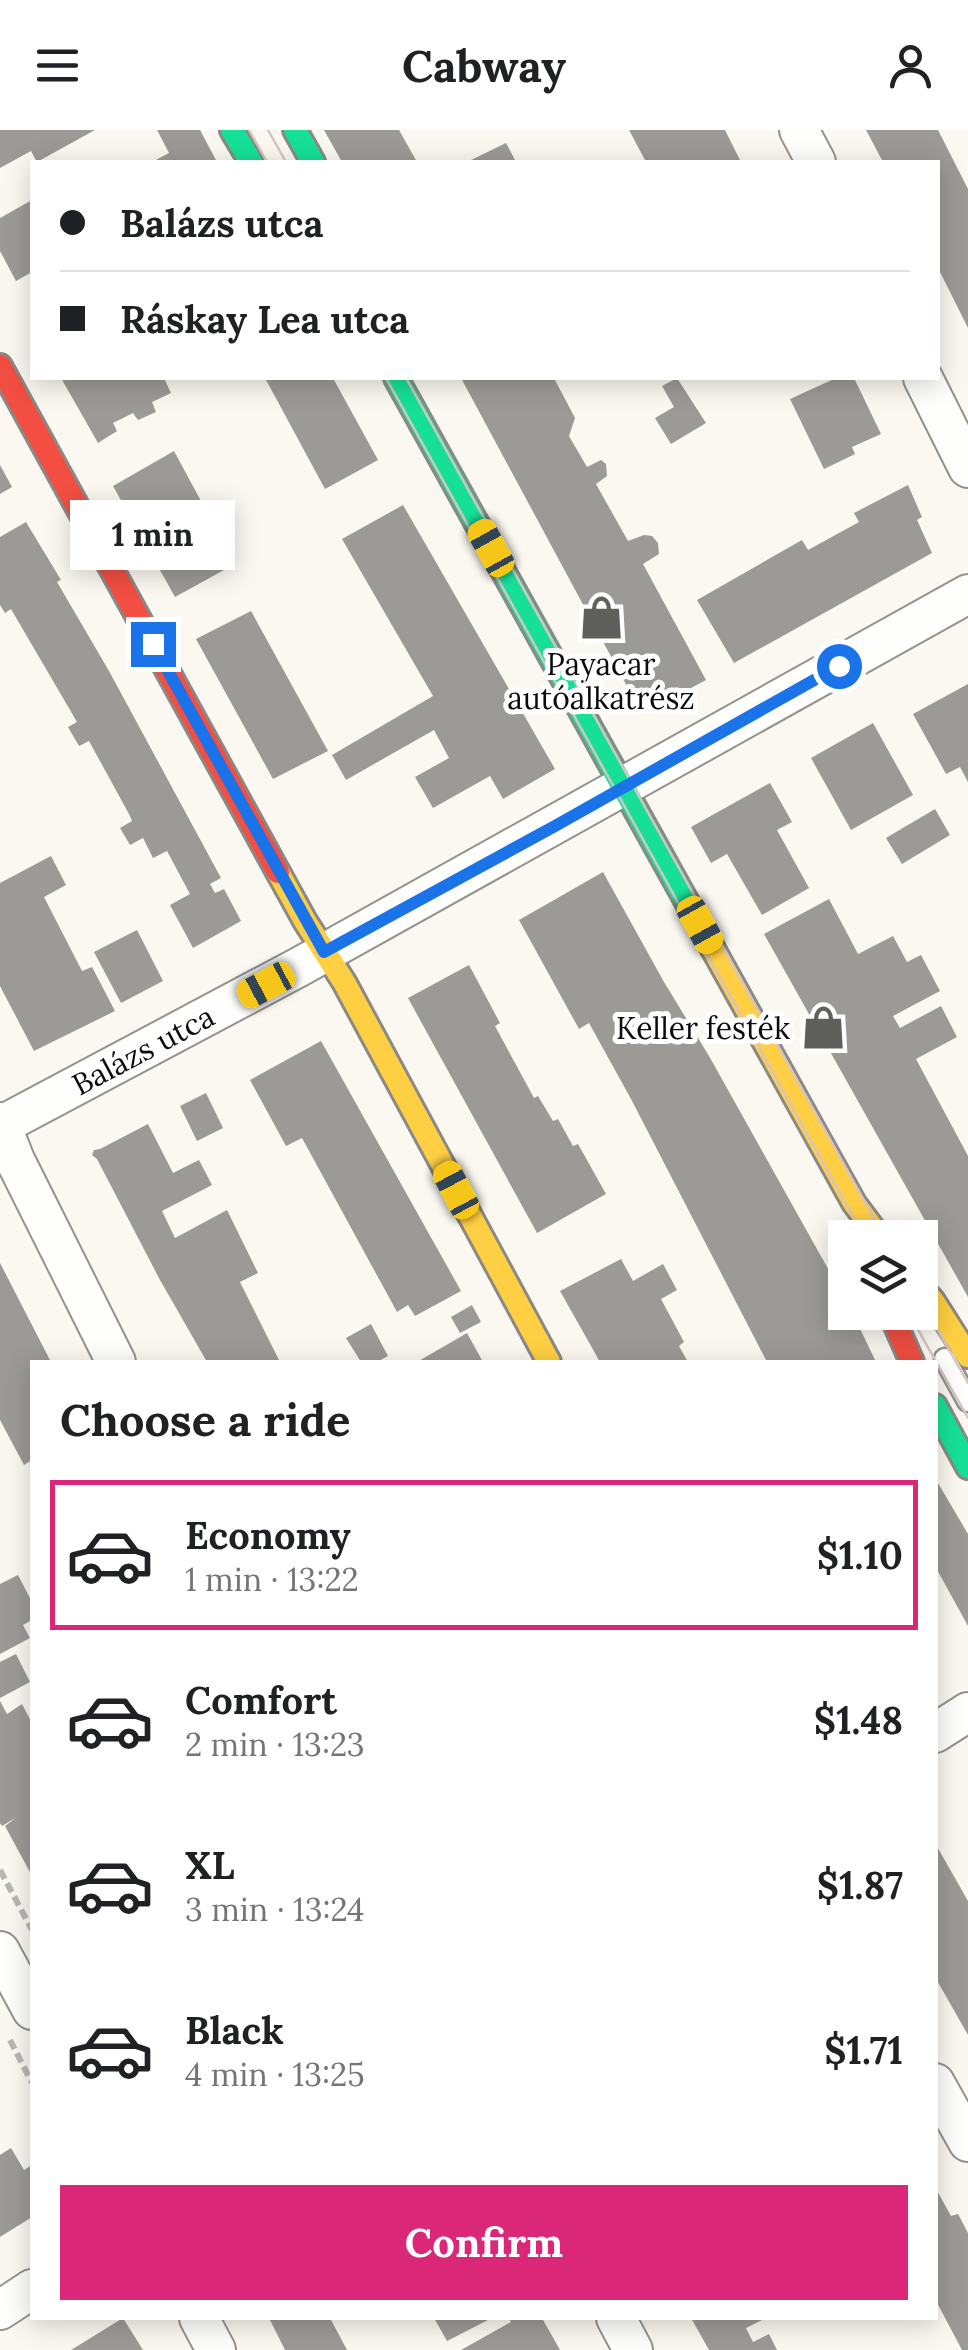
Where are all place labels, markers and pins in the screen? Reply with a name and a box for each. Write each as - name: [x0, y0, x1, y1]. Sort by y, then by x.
- shop icon: Payacar autóalkatrész: [577, 593, 625, 641]
- place label: Payacar autóalkatrész: [507, 645, 695, 717]
- shop icon: Keller festék: [799, 1004, 847, 1052]
- place label: Keller festék: [616, 1009, 790, 1047]

